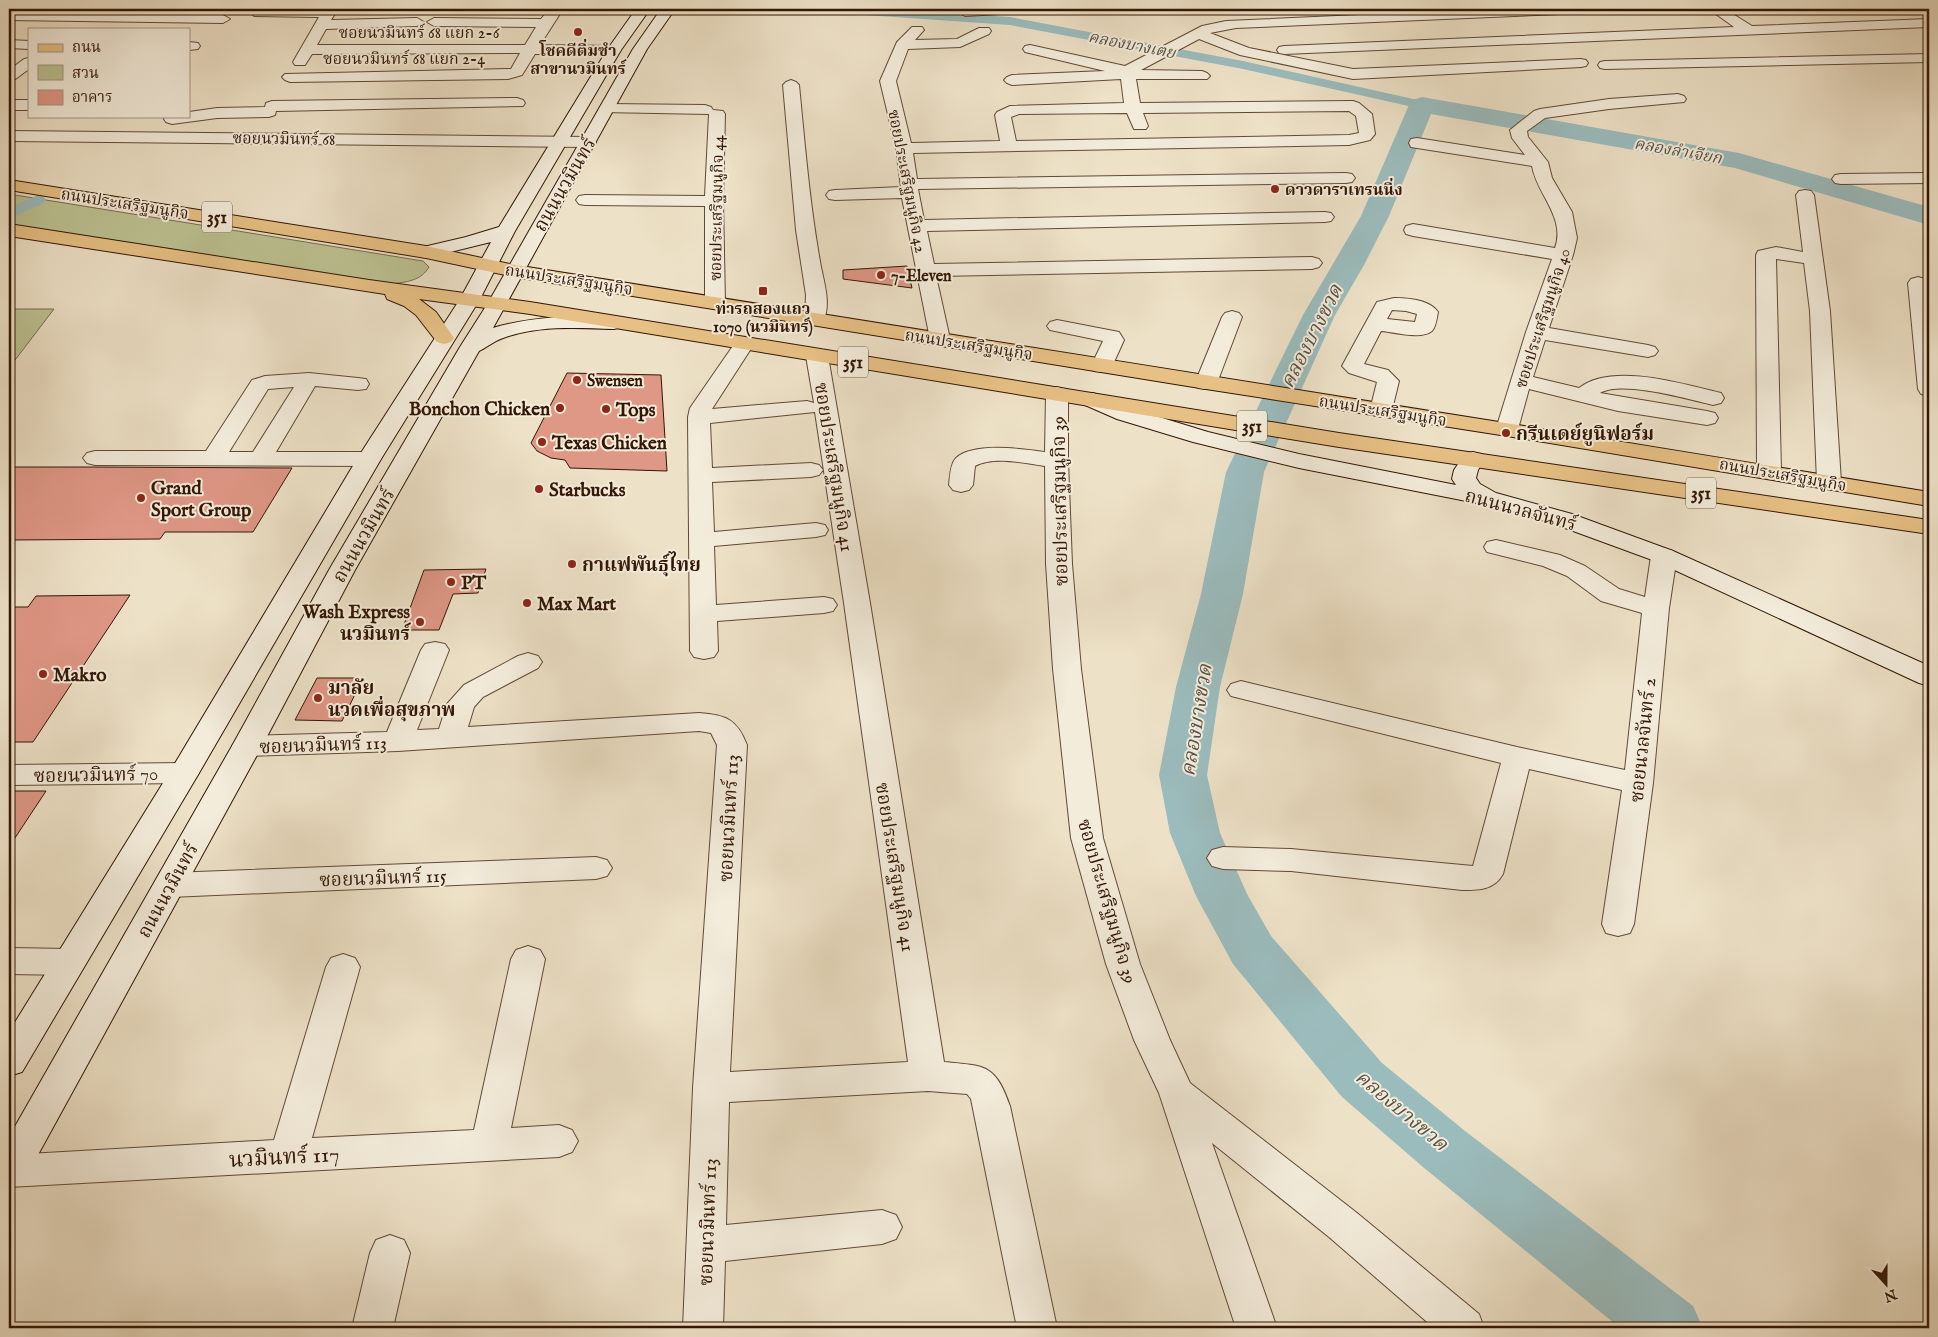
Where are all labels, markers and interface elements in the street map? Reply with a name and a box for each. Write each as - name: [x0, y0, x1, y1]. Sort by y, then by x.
- street label: ซอยนวมินทร์ 68 แยก 2-6: [338, 23, 500, 44]
- marker: โชคดีติ่มซำ สาขานวมินทร์: [572, 26, 584, 38]
- legend: [28, 28, 190, 118]
- water label: คลองบางเตย: [1086, 28, 1178, 64]
- text: ถนน: [72, 38, 101, 57]
- place label: โชคดีติ่มซำ สาขานวมินทร์: [530, 39, 627, 80]
- street label: ซอยนวมินทร์ 68 แยก 2-4: [323, 49, 485, 70]
- text: สวน: [72, 64, 99, 83]
- text: อาคาร: [72, 88, 112, 107]
- street label: ซอยประเสริฐมนูกิจ 42: [882, 108, 930, 255]
- street label: ซอยนวมินทร์ 68: [232, 128, 335, 151]
- street label: ถนนนวมินทร์: [528, 132, 603, 237]
- water label: คลองลำเจียก: [1632, 134, 1724, 170]
- street label: ซอยประเสริฐมนูกิจ 44: [707, 135, 729, 281]
- place label: ดาวดาราเทรนนิ่ง: [1285, 178, 1403, 201]
- marker: ดาวดาราเทรนนิ่ง: [1269, 183, 1281, 195]
- street label: ถนนประเสริฐมนูกิจ: [59, 185, 190, 225]
- road number: 351: [202, 202, 232, 232]
- street label: ซอยประเสริฐมนูกิจ 40: [1512, 246, 1576, 391]
- street label: ถนนประเสริฐมนูกิจ: [503, 261, 634, 301]
- place label: 7-Eleven: [891, 267, 952, 287]
- marker: 7-Eleven: [875, 269, 887, 281]
- water label: คลองบางขวด: [1276, 280, 1350, 393]
- marker: ท่ารถสองแถว 1070 (นวมินทร์): [757, 285, 769, 297]
- place label: ท่ารถสองแถว 1070 (นวมินทร์): [713, 300, 813, 338]
- street label: ถนนประเสริฐมนูกิจ: [903, 326, 1034, 366]
- road number: 351: [838, 347, 868, 378]
- place label: Swensen: [587, 372, 643, 392]
- marker: Swensen: [571, 374, 583, 386]
- street label: ซอยประเสริฐมนูกิจ 41: [808, 381, 858, 554]
- street label: ถนนประเสริฐมนูกิจ: [1317, 392, 1448, 432]
- place label: Bonchon Chicken: [409, 398, 550, 422]
- place label: Tops: [615, 399, 656, 423]
- marker: Bonchon Chicken: [554, 402, 566, 414]
- marker: Tops: [600, 403, 612, 415]
- road number: 351: [1237, 411, 1267, 442]
- street label: ซอยประเสริฐมนูกิจ 39: [1048, 416, 1074, 586]
- place label: กรีนเดย์ยูนิฟอร์ม: [1516, 422, 1654, 447]
- marker: กรีนเดย์ยูนิฟอร์ม: [1500, 427, 1512, 439]
- place label: Texas Chicken: [551, 432, 667, 456]
- marker: Texas Chicken: [536, 436, 548, 448]
- street label: ถนนประเสริฐมนูกิจ: [1717, 455, 1848, 497]
- place label: Grand Sport Group: [151, 477, 252, 523]
- road number: 351: [1686, 478, 1716, 508]
- place label: Starbucks: [549, 479, 626, 503]
- street label: ถนนนวมินทร์: [327, 483, 402, 588]
- marker: Starbucks: [533, 483, 545, 495]
- street label: ถนนนวลจันทร์: [1462, 484, 1580, 538]
- marker: Grand Sport Group: [135, 492, 147, 504]
- place label: กาแฟพันธุ์ไทย: [582, 551, 701, 578]
- marker: กาแฟพันธุ์ไทย: [566, 558, 578, 570]
- place label: PT: [461, 572, 487, 596]
- marker: PT: [445, 576, 457, 588]
- place label: Max Mart: [537, 593, 617, 617]
- marker: Max Mart: [521, 597, 533, 609]
- place label: Wash Express นวมินทร์: [301, 601, 412, 647]
- marker: Wash Express นวมินทร์: [414, 616, 426, 628]
- water label: คลองบางขวด: [1176, 661, 1219, 778]
- place label: Makro: [53, 664, 106, 688]
- marker: Makro: [37, 668, 49, 680]
- place label: มาลัย นวดเพื่อสุขภาพ: [328, 677, 455, 723]
- street label: ซอยนวลจันทร์ 2: [1625, 677, 1662, 804]
- marker: มาลัย นวดเพื่อสุขภาพ: [312, 692, 324, 704]
- street label: ซอยนวมินทร์ 113: [259, 731, 387, 760]
- street label: ซอยนวมินทร์ 113: [714, 754, 745, 883]
- street label: ซอยนวมินทร์ 70: [33, 762, 159, 789]
- street label: ซอยประเสริฐมนูกิจ 41: [869, 781, 919, 954]
- street label: ซอยประเสริฐมนูกิจ 39: [1071, 816, 1141, 987]
- street label: ถนนนวมินทร์: [132, 838, 205, 943]
- street label: ซอยนวมินทร์ 115: [319, 864, 447, 893]
- water label: คลองบางขวด: [1350, 1065, 1453, 1158]
- street label: นวมินทร์ 117: [228, 1141, 340, 1175]
- street label: ซอยนวมินทร์ 113: [694, 1158, 723, 1286]
- north arrow: [1860, 1260, 1910, 1310]
- text: N: [1881, 1284, 1900, 1306]

